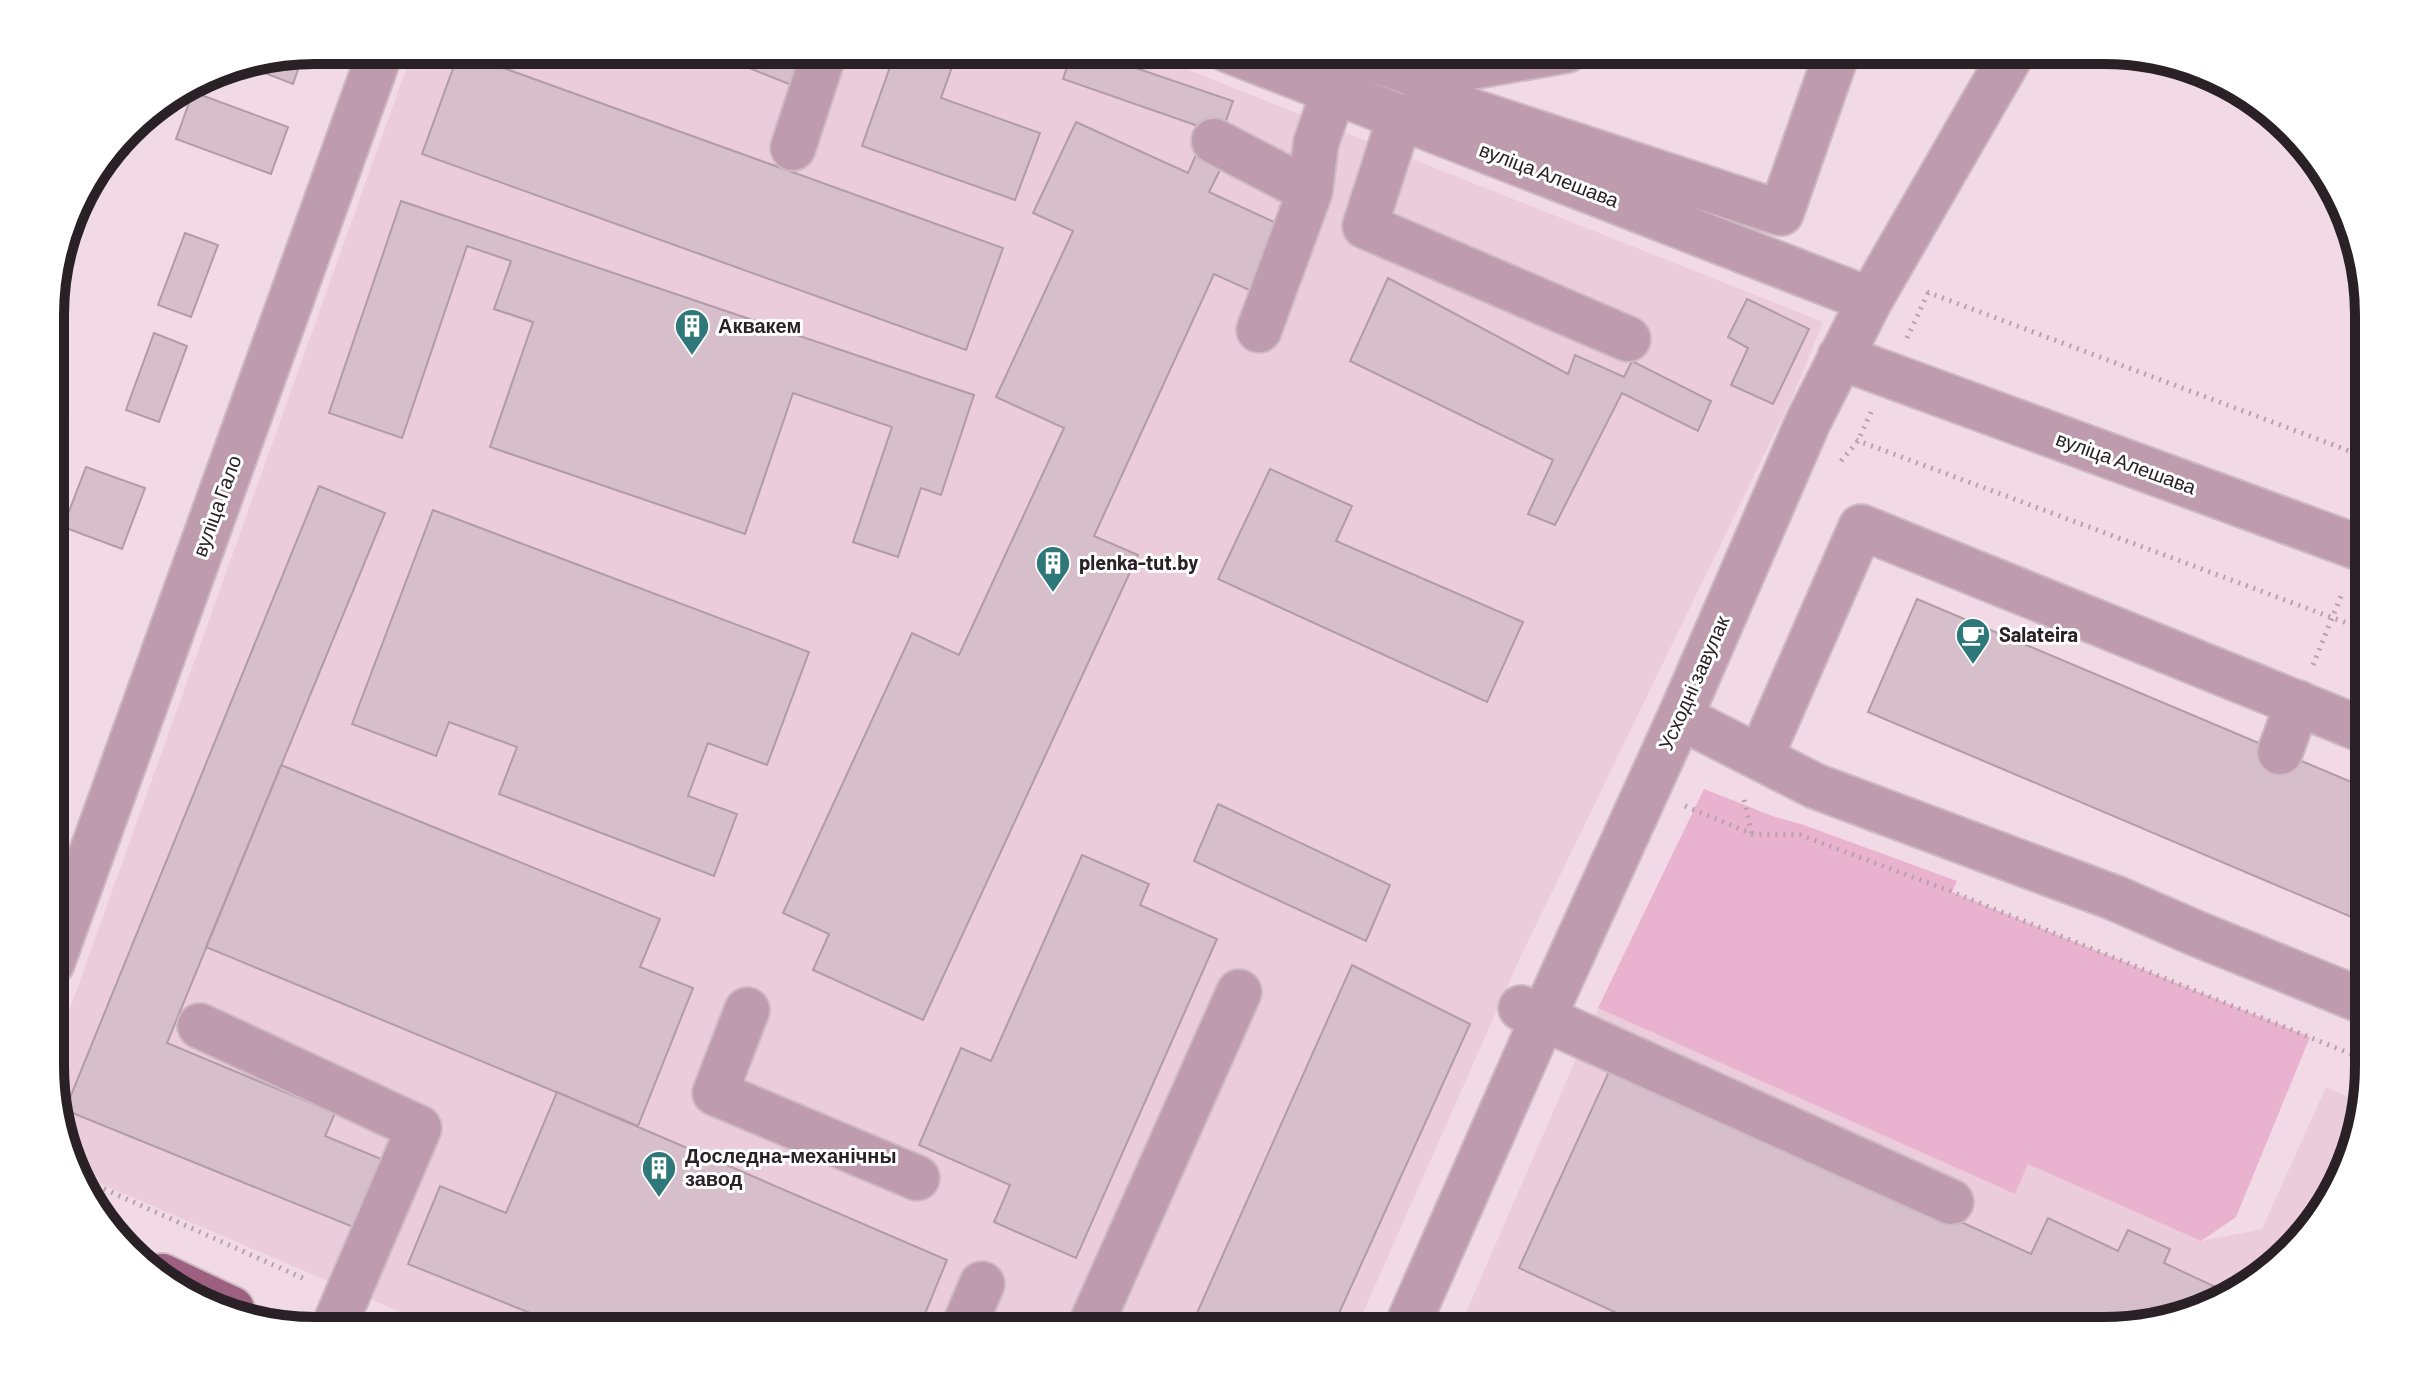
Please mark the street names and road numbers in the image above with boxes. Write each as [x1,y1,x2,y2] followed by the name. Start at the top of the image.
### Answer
[1476,136,1623,212] street label: вуліца Алешава
[2053,426,2200,499] street label: вуліца Алешава
[187,452,246,560] street label: вуліца Гало
[1653,611,1734,754] street label: Усходні завулак

